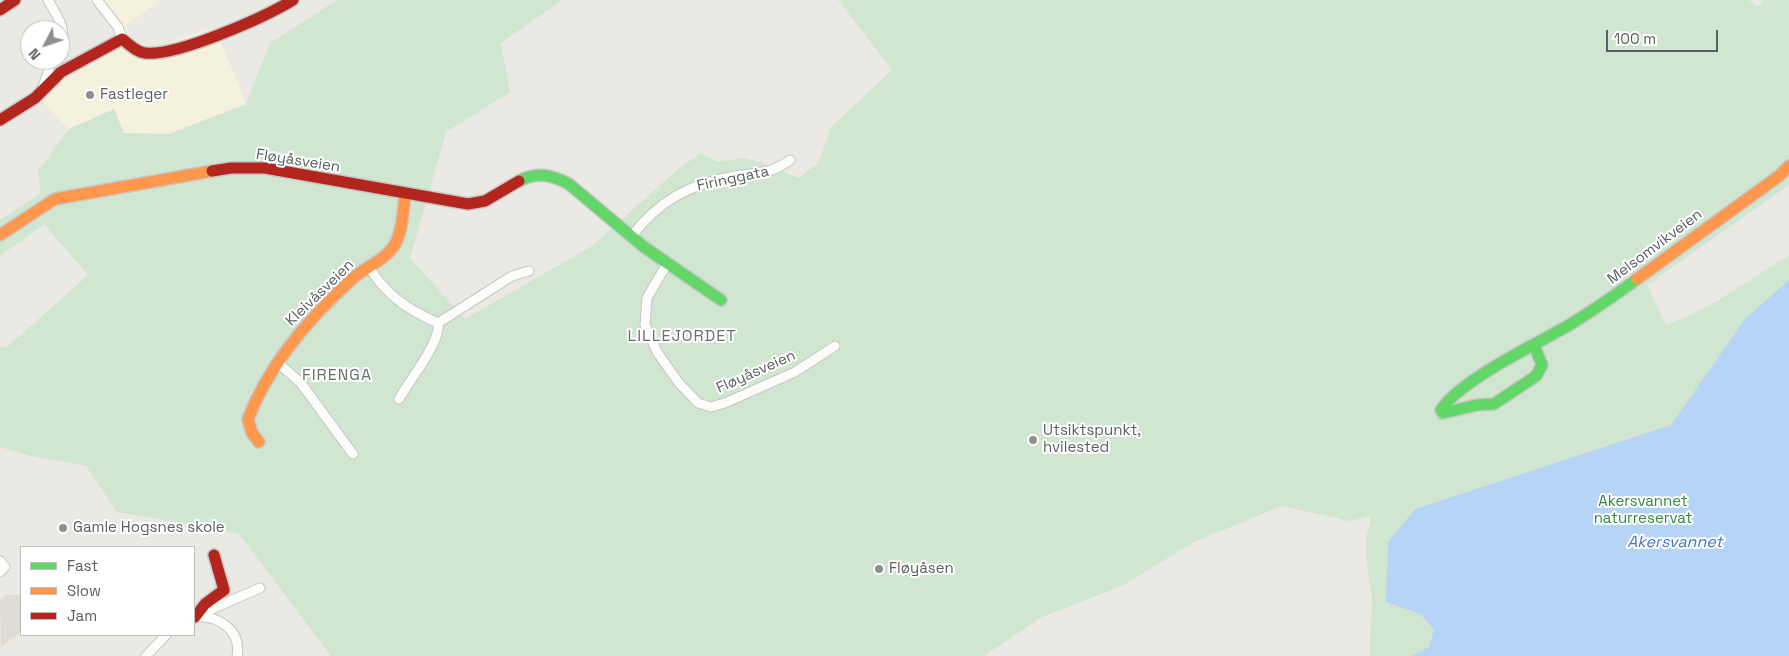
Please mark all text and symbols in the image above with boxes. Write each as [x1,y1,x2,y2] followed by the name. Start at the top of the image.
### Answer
[20,20,70,70] north arrow
[1609,20,1722,52] scale bar
[1614,29,1656,48] text: 100 m
[25,45,44,64] text: N
[100,86,168,104] place label: Fastleger
[84,89,96,101] marker: Fastleger
[255,145,341,177] street label: Fløyåsveien
[695,163,771,195] street label: Firinggata
[1604,206,1706,288] street label: Melsomvikveien
[282,256,358,330] street label: Kleivåsveien
[626,327,738,347] district label: LILLEJORDET
[714,347,798,397] street label: Fløyåsveien
[301,366,373,386] district label: FIRENGA
[1043,422,1141,457] place label: Utsiktspunkt, hvilested
[1027,434,1039,446] marker: Utsiktspunkt, hvilested
[1594,493,1692,528] park label: Akersvannet naturreservat
[73,519,225,537] place label: Gamle Hogsnes skole
[57,522,69,534] marker: Gamle Hogsnes skole
[1627,533,1723,553] water label: Akersvannet
[20,546,195,636] legend
[67,556,98,575] text: Fast
[889,560,954,578] place label: Fløyåsen
[873,563,885,575] marker: Fløyåsen
[67,581,101,600] text: Slow
[67,606,97,625] text: Jam

